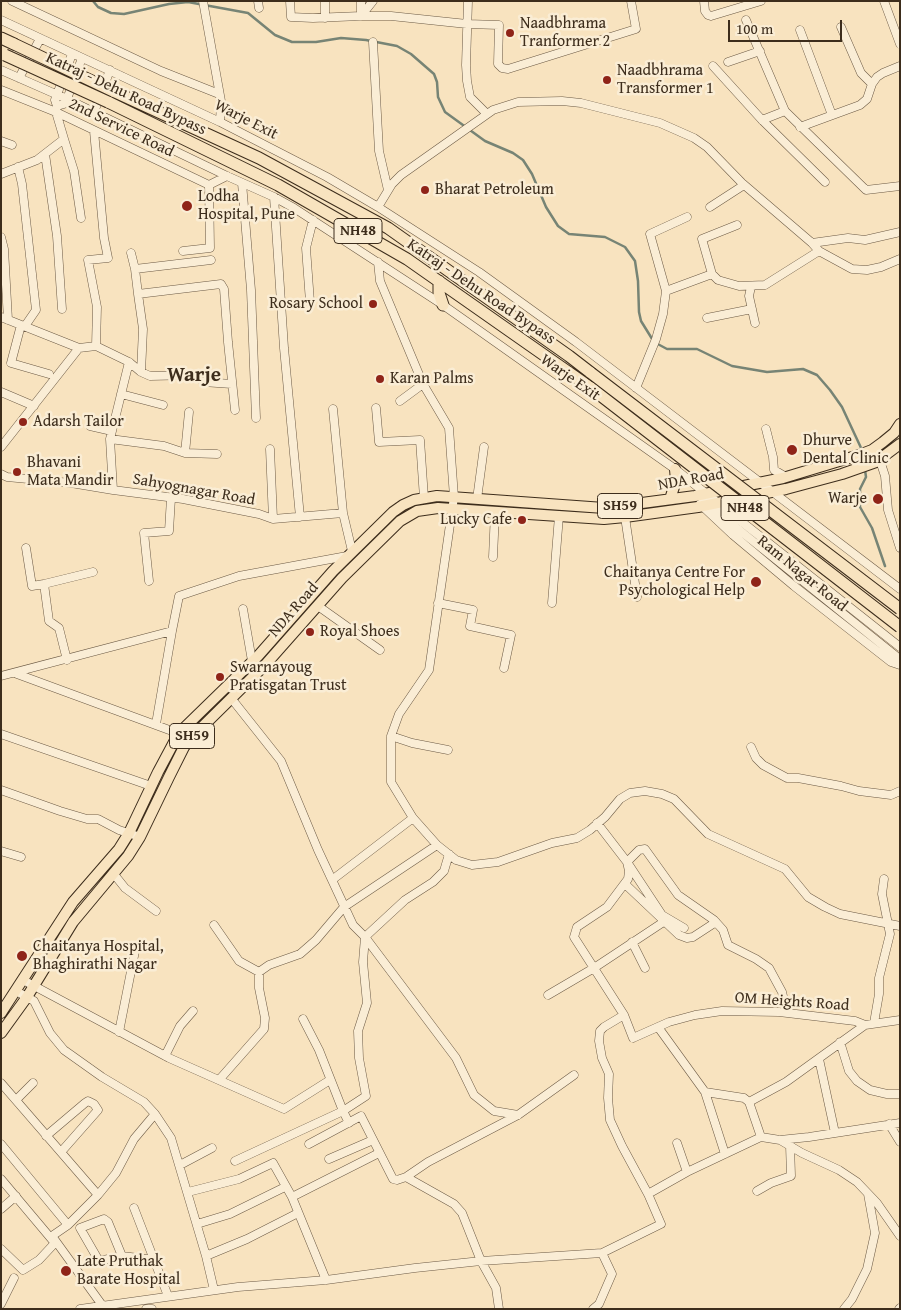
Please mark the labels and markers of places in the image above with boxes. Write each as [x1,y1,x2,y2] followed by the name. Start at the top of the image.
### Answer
[520,14,610,52] place label: Naadbhrama Tranformer 2
[504,27,516,39] marker: Naadbhrama Tranformer 2
[617,61,714,99] place label: Naadbhrama Transformer 1
[601,74,613,86] marker: Naadbhrama Transformer 1
[435,180,554,200] place label: Bharat Petroleum
[419,184,431,196] marker: Bharat Petroleum
[198,187,295,225] place label: Lodha Hospital, Pune
[180,199,194,213] marker: Lodha Hospital, Pune
[269,294,363,314] place label: Rosary School
[367,298,379,310] marker: Rosary School
[390,369,474,389] place label: Karan Palms
[374,373,386,385] marker: Karan Palms
[33,412,124,432] place label: Adarsh Tailor
[17,416,29,428] marker: Adarsh Tailor
[803,431,889,469] place label: Dhurve Dental Clinic
[785,443,799,457] marker: Dhurve Dental Clinic
[27,453,114,491] place label: Bhavani Mata Mandir
[11,466,23,478] marker: Bhavani Mata Mandir
[828,489,867,509] place label: Warje
[871,492,885,506] marker: Warje
[440,510,512,530] place label: Lucky Cafe
[516,514,528,526] marker: Lucky Cafe
[604,563,745,601] place label: Chaitanya Centre For Psychological Help
[749,575,763,589] marker: Chaitanya Centre For Psychological Help
[320,622,400,642] place label: Royal Shoes
[304,626,316,638] marker: Royal Shoes
[230,658,347,696] place label: Swarnayoug Pratisgatan Trust
[214,671,226,683] marker: Swarnayoug Pratisgatan Trust
[33,937,164,975] place label: Chaitanya Hospital, Bhaghirathi Nagar
[15,949,29,963] marker: Chaitanya Hospital, Bhaghirathi Nagar
[77,1252,180,1290] place label: Late Pruthak Barate Hospital
[59,1264,73,1278] marker: Late Pruthak Barate Hospital

